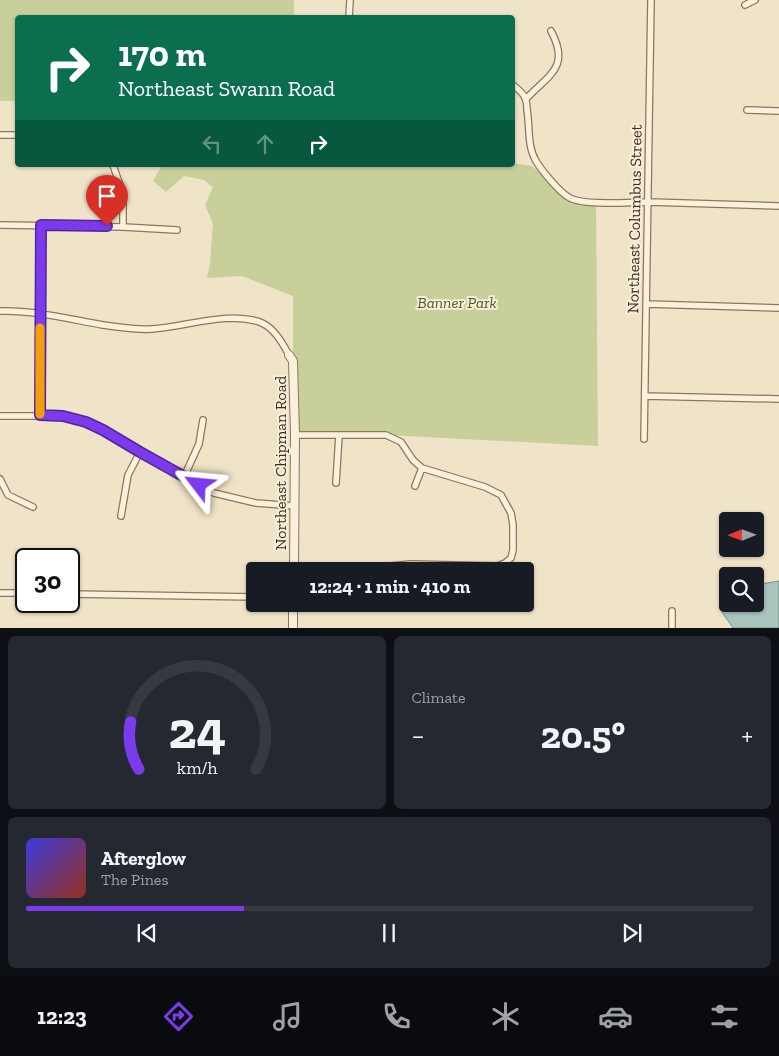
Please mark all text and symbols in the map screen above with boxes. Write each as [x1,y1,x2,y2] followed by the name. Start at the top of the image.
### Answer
[118,33,206,75] text: 170 m
[35,35,100,100] icon: right
[118,75,335,102] text: Northeast Swann Road
[623,124,646,314] street label: Northeast Columbus Street
[198,130,226,158] icon: left
[251,130,279,158] icon: ahead
[304,130,332,158] icon: right
[86,175,128,226] pin
[93,182,121,210] icon: arrive
[417,293,497,312] park label: Banner Park
[271,376,290,550] street label: Northeast Chipman Road
[172,458,224,510] position arrow
[719,512,764,558] north arrow
[719,512,764,612] map controls
[15,548,80,613] speed limit sign: 30
[719,567,764,612] button: search
[309,575,471,598] text: 12:24 · 1 min · 410 m
[412,688,466,707] text: Climate
[168,699,226,761] text: 24
[541,712,625,758] text: 20.5°
[412,719,425,752] text: −
[741,719,753,752] text: +
[176,757,217,779] text: km/h
[101,847,186,870] text: Afterglow
[101,870,168,889] text: The Pines
[133,919,161,947] icon: previous
[375,919,403,947] icon: pause
[618,919,646,947] icon: next
[161,999,196,1034] icon: directions
[270,999,305,1034] icon: music
[379,999,414,1034] icon: phone
[488,999,523,1034] icon: climate
[598,999,633,1034] icon: car
[707,999,742,1034] icon: filters
[37,1003,87,1030] text: 12:23

